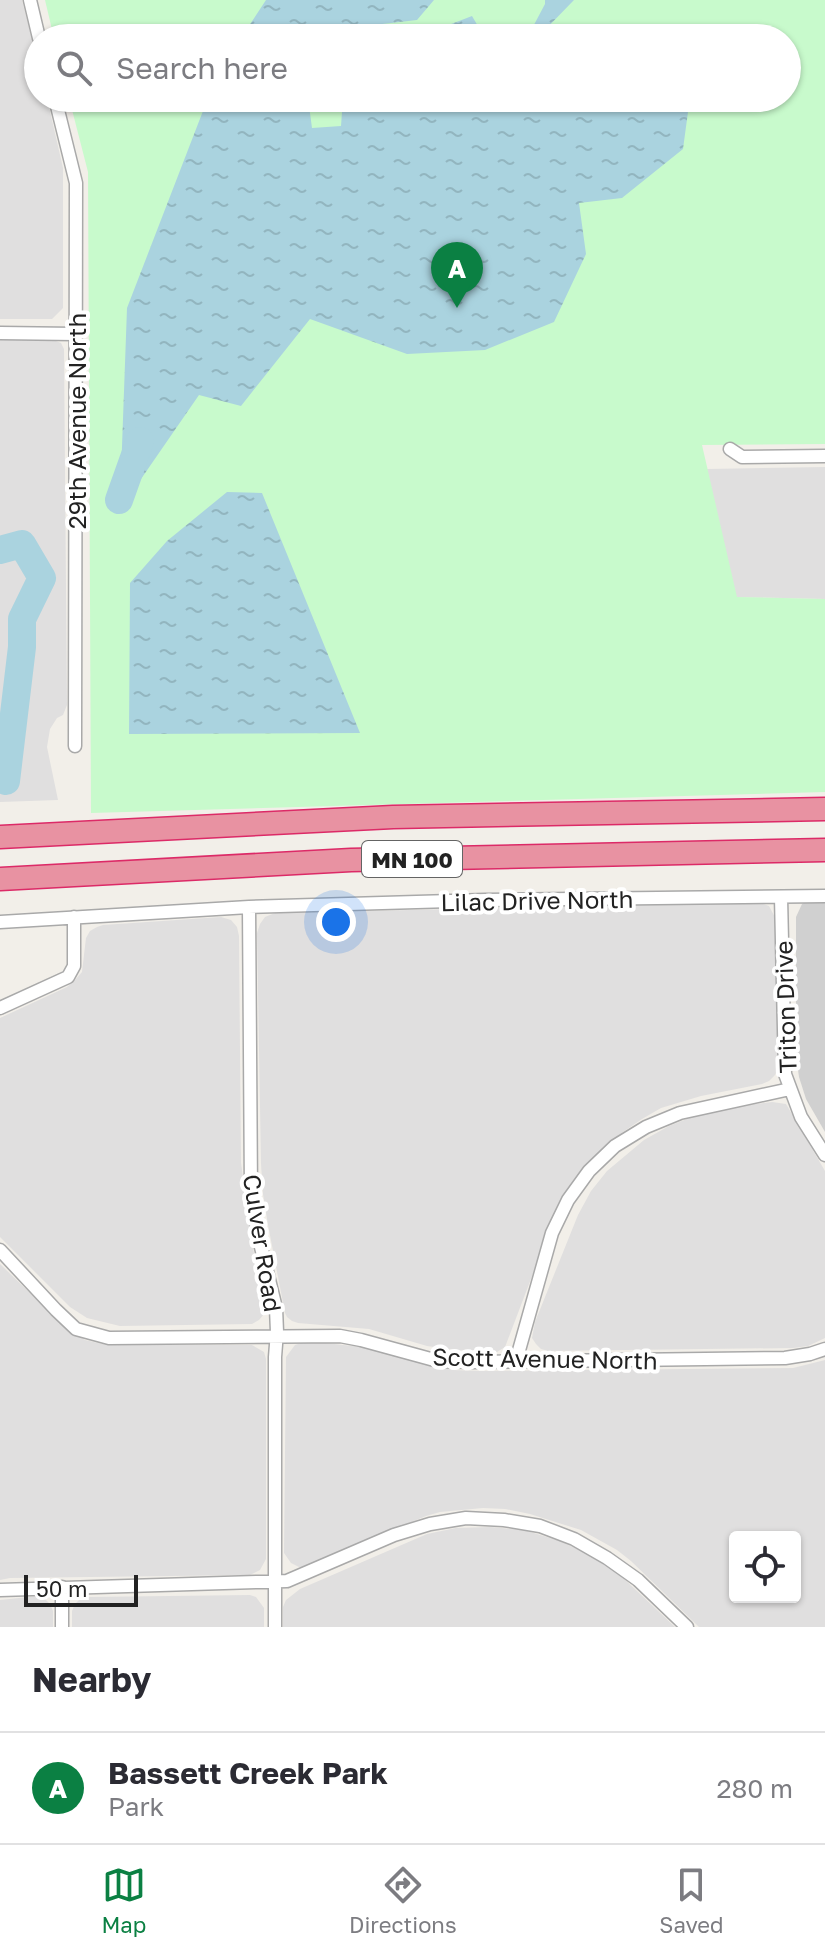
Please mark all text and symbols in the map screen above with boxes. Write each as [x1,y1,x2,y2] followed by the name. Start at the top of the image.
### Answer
[24,24,801,112] search box
[52,46,96,90] icon: search
[116,50,288,86] text: Search here
[431,242,483,308] pin: A
[62,313,91,529] street label: 29th Avenue North
[362,841,462,877] road number: MN 100
[440,884,634,916] street label: Lilac Drive North
[316,902,356,942] your location
[768,940,802,1074] street label: Triton Drive
[238,1172,288,1314] street label: Culver Road
[432,1342,658,1374] street label: Scott Avenue North
[729,1531,801,1603] map controls
[729,1531,801,1603] button: locate
[24,1571,138,1607] scale bar
[36,1575,87,1602] text: 50 m
[32,1659,152,1699] text: Nearby
[108,1755,388,1791] text: Bassett Creek Park
[49,1773,67,1804] text: A
[716,1773,793,1804] text: 280 m
[108,1791,164,1822] text: Park
[101,1863,146,1938] tab: Map
[349,1863,457,1938] tab: Directions
[659,1863,724,1938] tab: Saved

